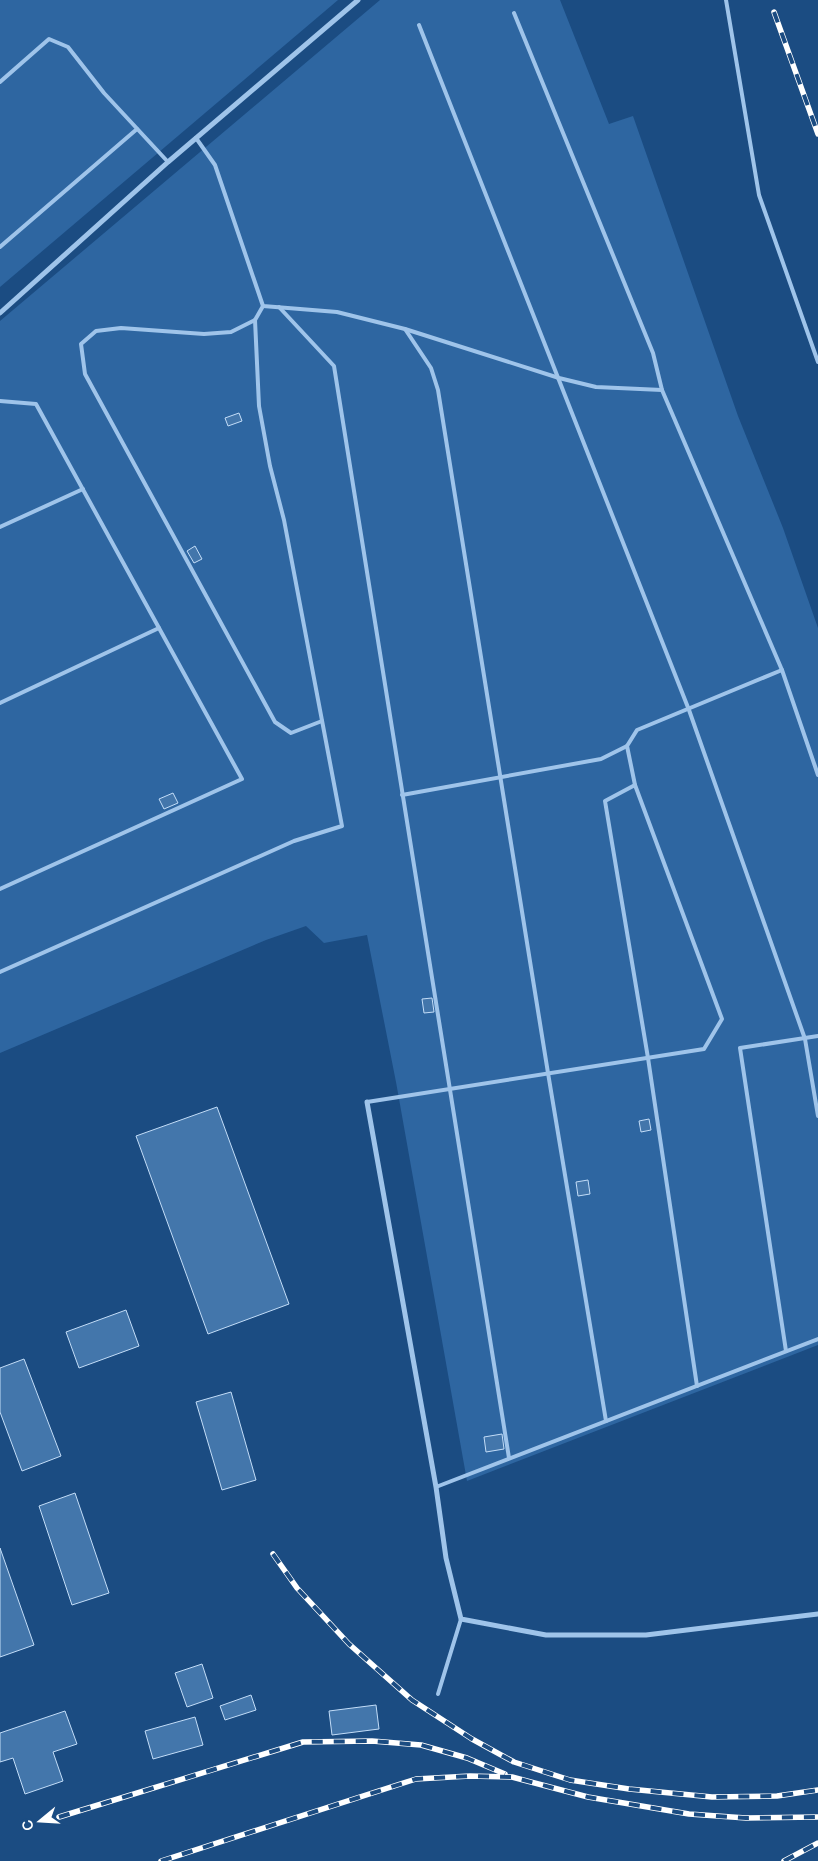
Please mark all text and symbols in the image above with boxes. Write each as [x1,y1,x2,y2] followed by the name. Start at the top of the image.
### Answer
[15,1796,65,1846] north arrow
[17,1817,38,1833] text: С

